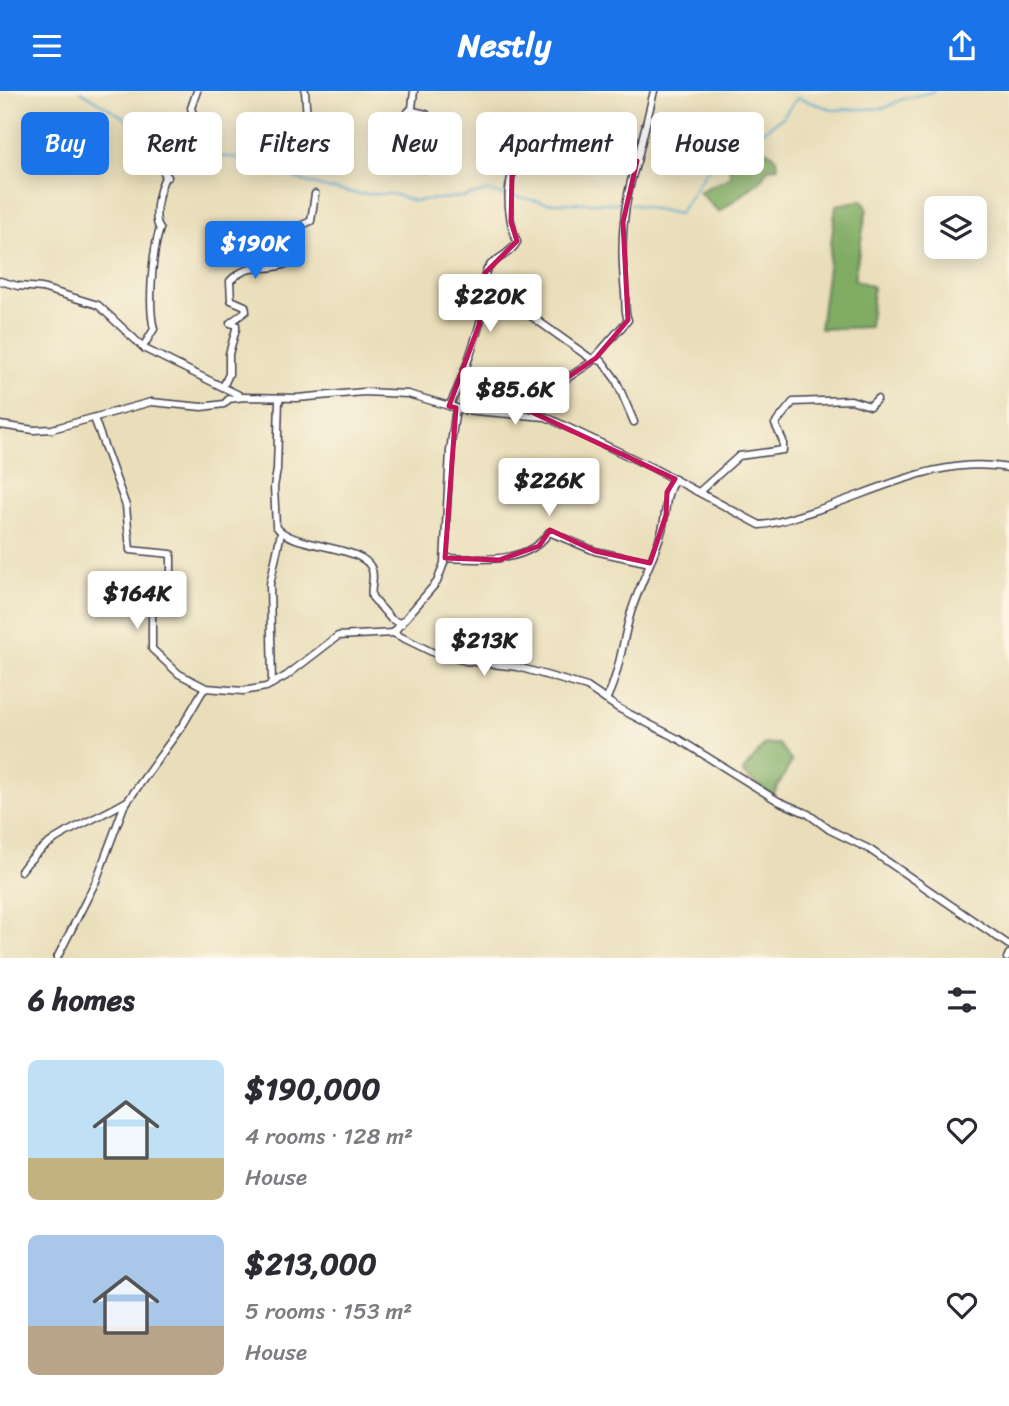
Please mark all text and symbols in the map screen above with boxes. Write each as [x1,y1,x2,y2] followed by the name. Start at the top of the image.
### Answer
[458,17,551,74] text: Nestly
[28,27,66,65] icon: menu
[943,27,981,65] icon: share
[21,112,109,175] chip: Buy
[123,112,222,175] chip: Rent
[236,112,354,175] chip: Filters
[368,112,462,175] chip: New
[476,112,637,175] chip: Apartment
[651,112,764,175] chip: House
[924,196,987,259] map controls
[924,196,987,259] button: layers
[206,221,304,281] pin: $190K
[221,223,289,264] text: $190K
[441,275,539,334] pin: $220K
[455,276,525,317] text: $220K
[458,367,572,427] pin: $85.6K
[476,369,554,410] text: $85.6K
[500,459,598,518] pin: $226K
[514,460,584,501] text: $226K
[88,571,186,631] pin: $164K
[104,573,170,614] text: $164K
[435,619,533,678] pin: $213K
[451,620,517,661] text: $213K
[28,973,135,1027] text: 6 homes
[943,981,981,1019] icon: filters
[245,1062,380,1116] text: $190,000
[84,1088,168,1172] icon: home
[943,1111,981,1149] icon: heart
[245,1116,413,1157] text: 4 rooms · 128 m²
[245,1157,307,1198] text: House
[245,1237,377,1291] text: $213,000
[84,1263,168,1347] icon: home
[943,1286,981,1324] icon: heart
[245,1291,412,1332] text: 5 rooms · 153 m²
[245,1332,307,1373] text: House

